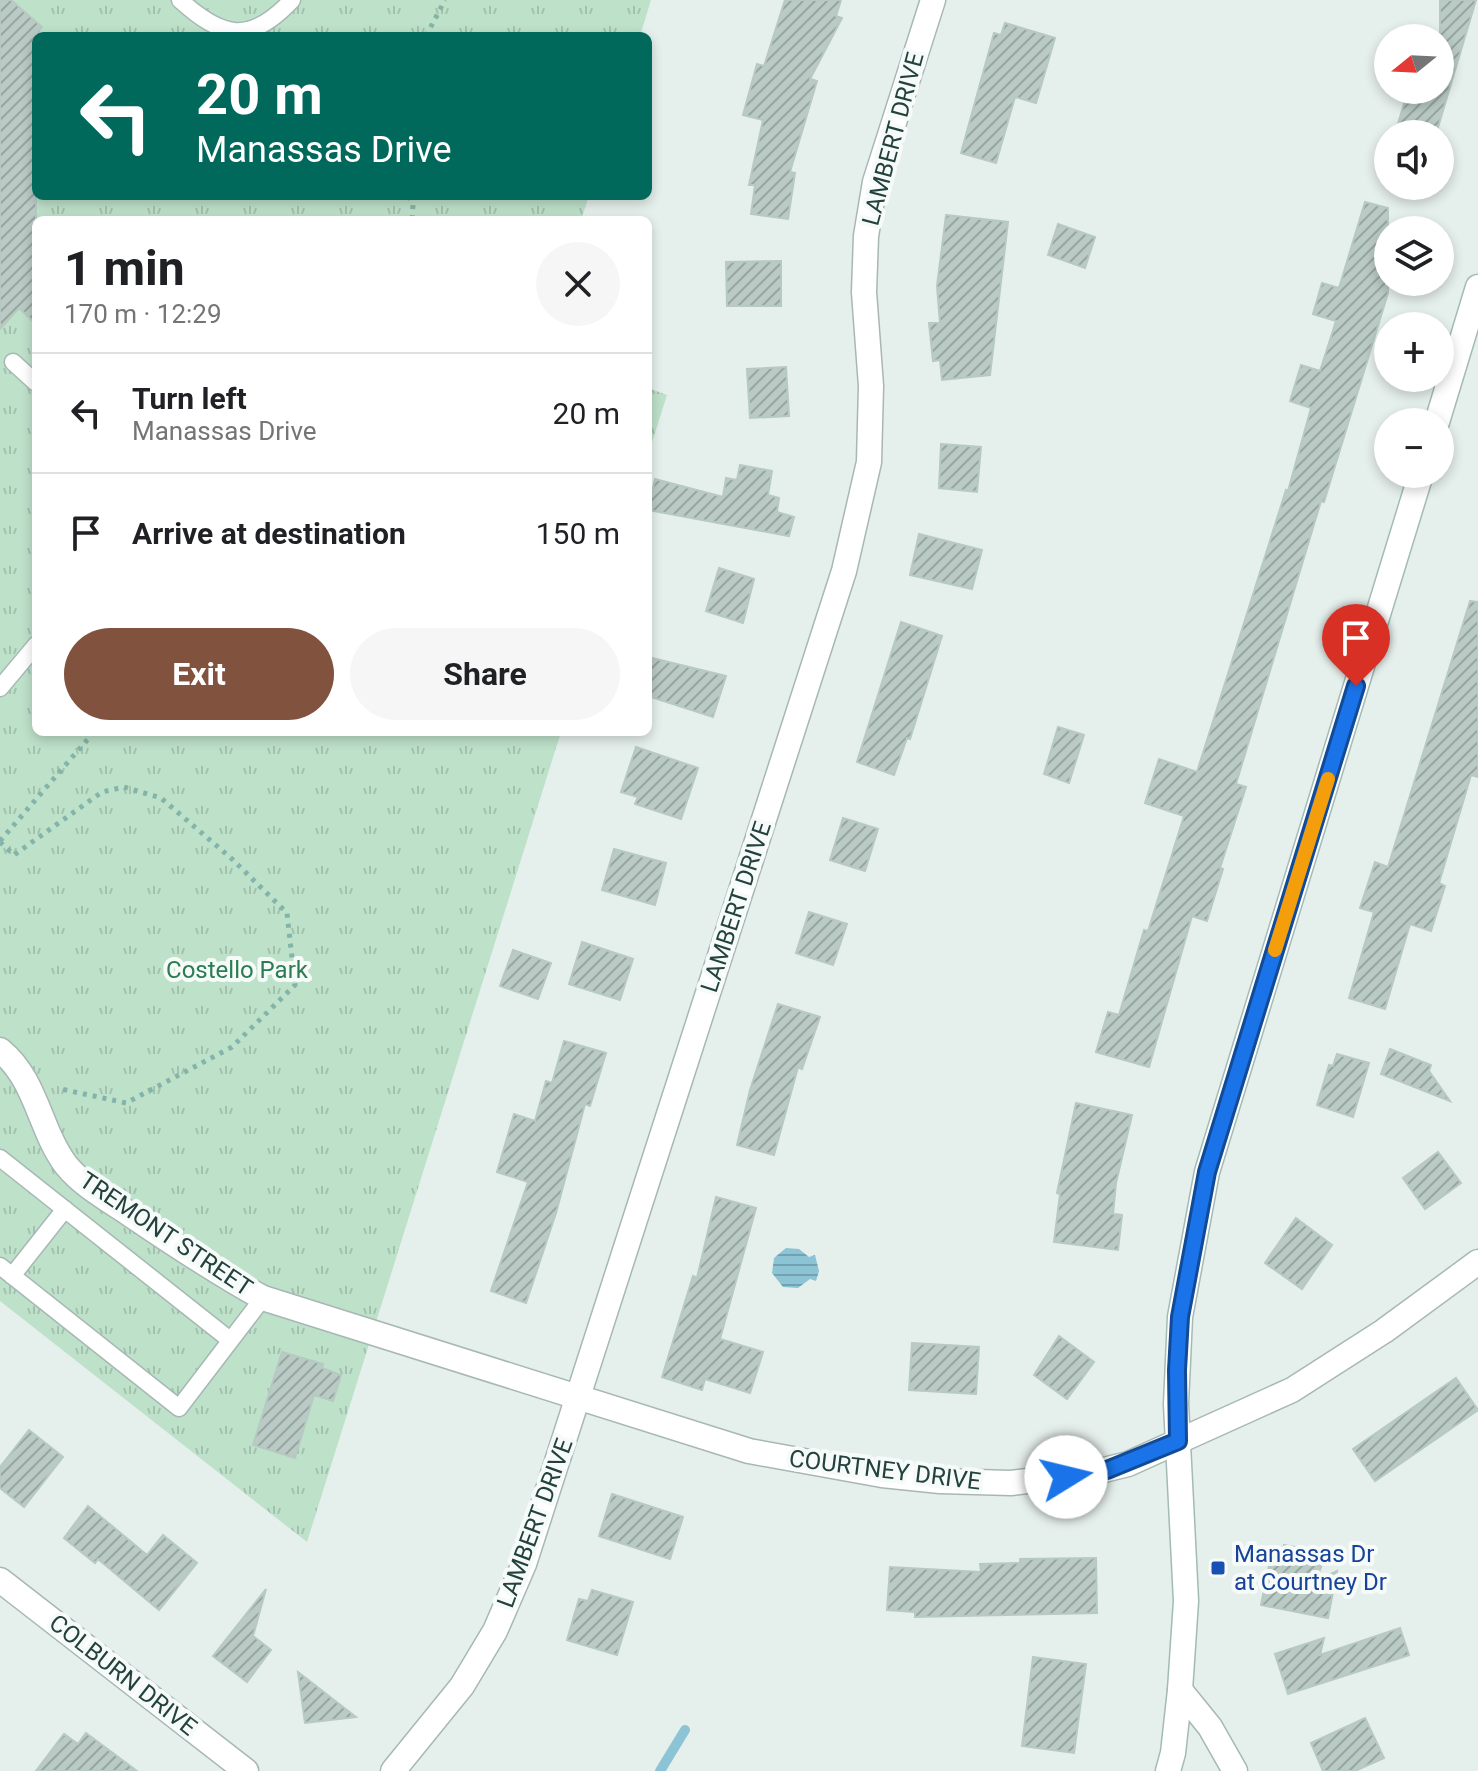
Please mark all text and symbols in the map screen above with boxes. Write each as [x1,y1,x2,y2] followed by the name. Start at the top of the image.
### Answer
[1374,24,1454,104] north arrow
[1374,24,1454,488] map controls
[856,49,930,229] street label: LAMBERT DRIVE
[196,62,323,128] text: 20 m
[64,64,168,168] icon: left
[1374,120,1454,200] button: sound
[196,129,452,171] text: Manassas Drive
[1374,216,1454,296] button: layers
[64,240,185,297] text: 1 min
[536,242,620,326] button: close
[64,299,222,329] text: 170 m · 12:29
[1374,312,1454,392] button: +
[132,381,247,416] text: Turn left
[64,391,108,435] icon: left
[553,396,620,431] text: 20 m
[1374,408,1454,488] button: −
[132,416,317,446] text: Manassas Drive
[64,511,108,555] icon: arrive
[132,516,406,551] text: Arrive at destination
[536,516,620,551] text: 150 m
[1322,604,1390,686] pin
[1334,616,1378,660] icon: arrive
[64,628,334,720] button: Exit
[350,628,620,720] button: Share
[695,818,777,996] street label: LAMBERT DRIVE
[166,956,309,984] park label: Costello Park
[74,1166,258,1302] street label: TREMONT STREET
[491,1435,579,1611] street label: LAMBERT DRIVE
[1024,1435,1108,1519] position arrow
[788,1444,982,1496] street label: COURTNEY DRIVE
[1234,1540,1387,1596] place label: Manassas Dr at Courtney Dr
[1209,1559,1227,1577] marker: Manassas Dr at Courtney Dr
[44,1609,202,1741] street label: COLBURN DRIVE

